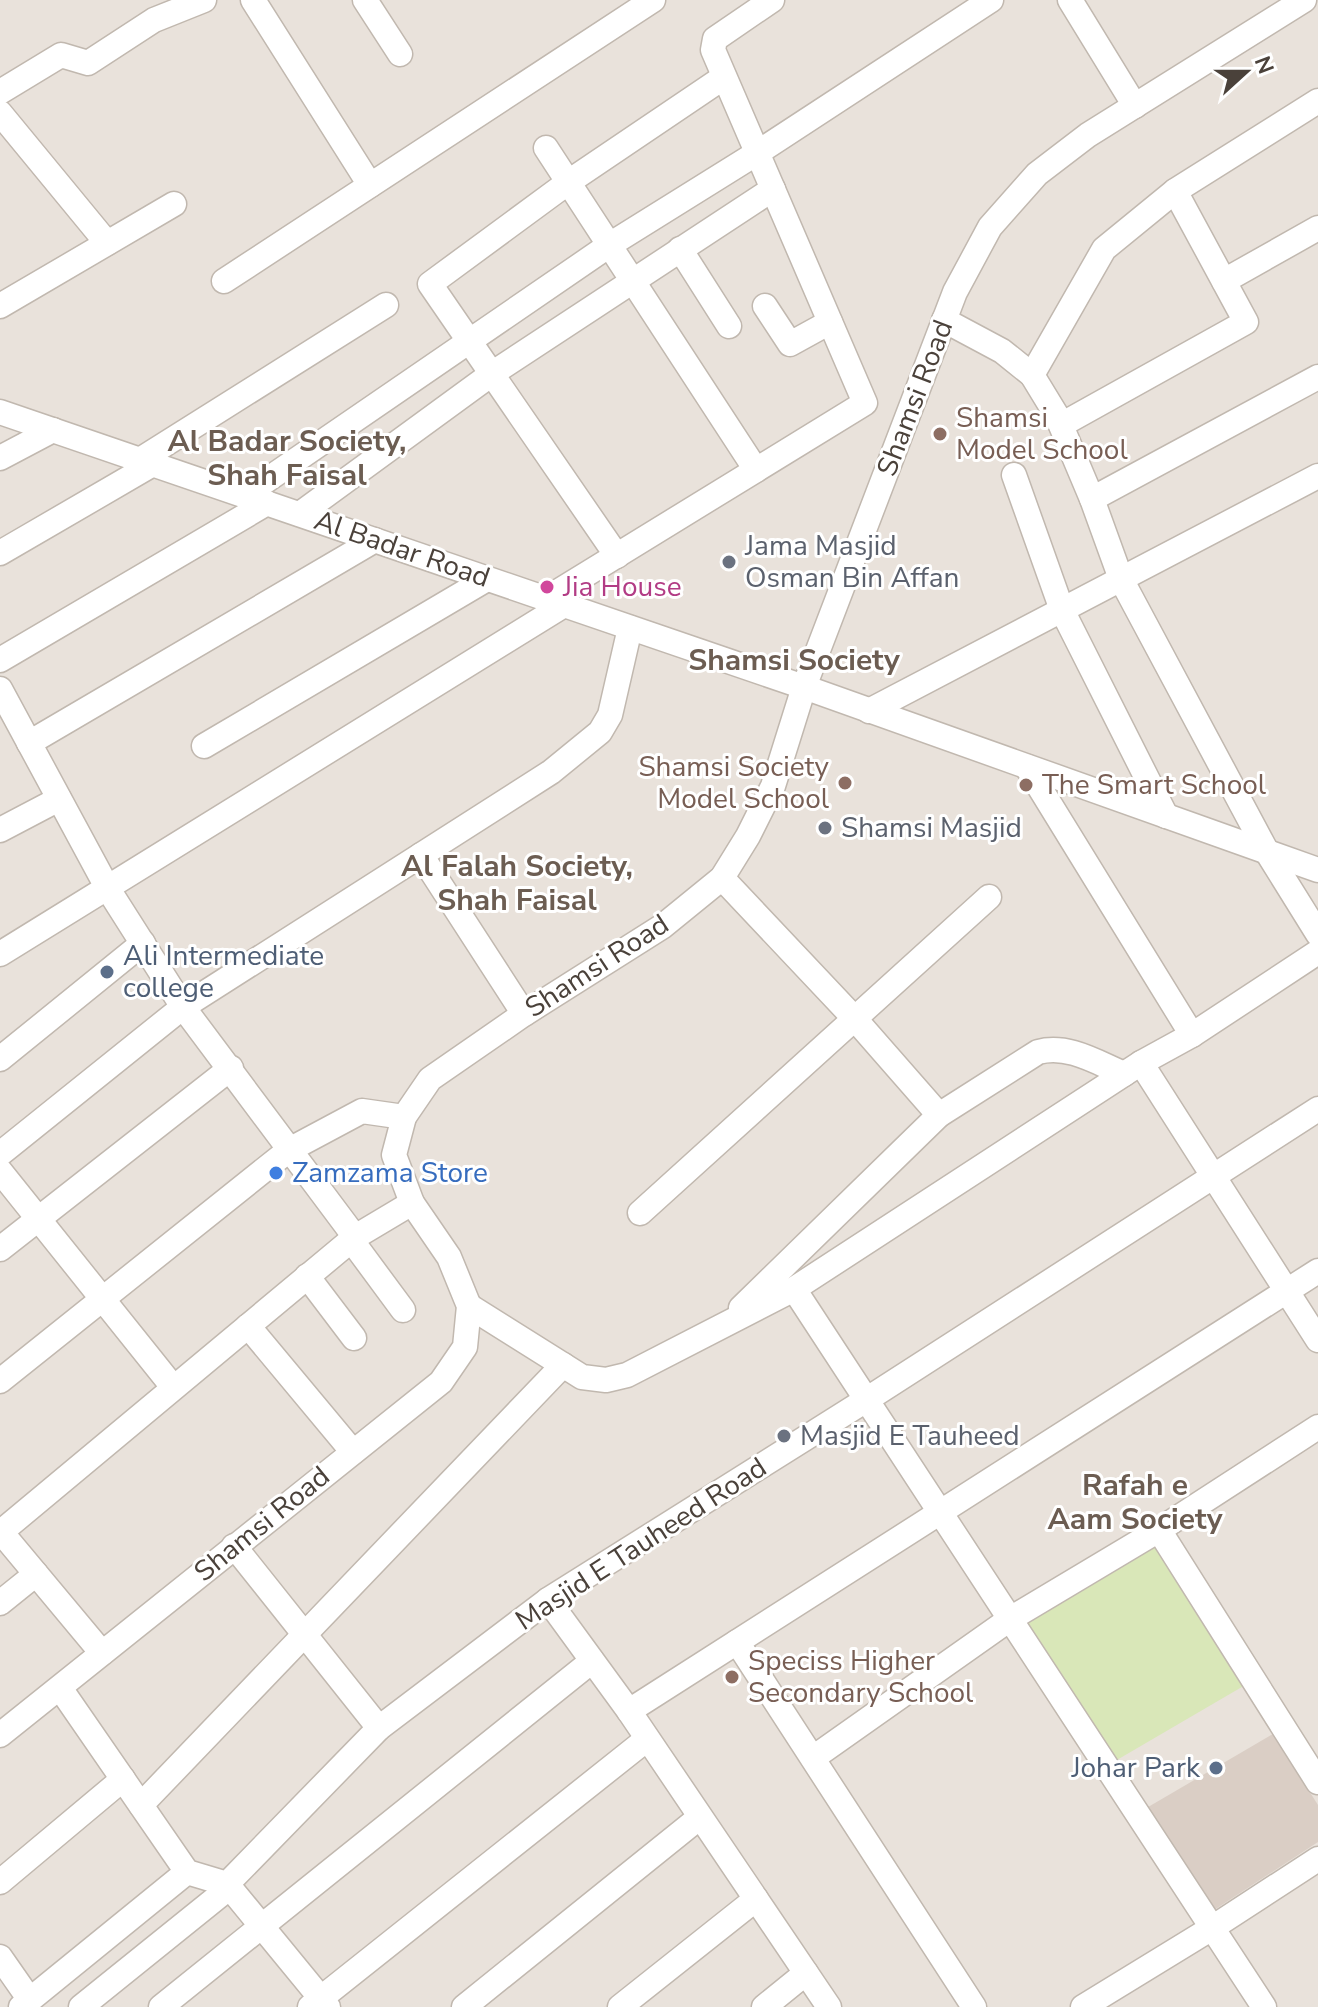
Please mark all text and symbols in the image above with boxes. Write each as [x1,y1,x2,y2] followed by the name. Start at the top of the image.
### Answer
[1206,32,1286,112] north arrow
[1247,52,1281,78] text: N
[868,315,962,481] street label: Shamsi Road
[956,399,1128,469] place label: Shamsi Model School
[167,421,407,496] district label: Al Badar Society, Shah Faisal
[931,425,949,443] marker: Shamsi Model School
[309,501,495,597] street label: Al Badar Road
[744,527,959,597] place label: Jama Masjid Osman Bin Affan
[720,553,738,571] marker: Jama Masjid Osman Bin Affan
[562,568,682,606] place label: Jia House
[538,578,556,596] marker: Jia House
[688,640,900,681] district label: Shamsi Society
[638,748,830,818] place label: Shamsi Society Model School
[1042,766,1267,804] place label: The Smart School
[836,774,854,792] marker: Shamsi Society Model School
[1017,776,1035,794] marker: The Smart School
[841,809,1022,847] place label: Shamsi Masjid
[816,819,834,837] marker: Shamsi Masjid
[401,846,633,921] district label: Al Falah Society, Shah Faisal
[518,905,676,1027] street label: Shamsi Road
[123,937,324,1007] place label: Ali Intermediate college
[98,963,116,981] marker: Ali Intermediate college
[292,1154,488,1192] place label: Zamzama Store
[267,1164,285,1182] marker: Zamzama Store
[800,1417,1020,1455] place label: Masjid E Tauheed
[775,1427,793,1445] marker: Masjid E Tauheed
[508,1449,774,1639] street label: Masjid E Tauheed Road
[186,1458,338,1590] street label: Shamsi Road
[1048,1465,1223,1540] district label: Rafah e Aam Society
[748,1642,974,1712] place label: Speciss Higher Secondary School
[723,1668,741,1686] marker: Speciss Higher Secondary School
[1070,1749,1201,1787] place label: Johar Park
[1207,1759,1225,1777] marker: Johar Park

